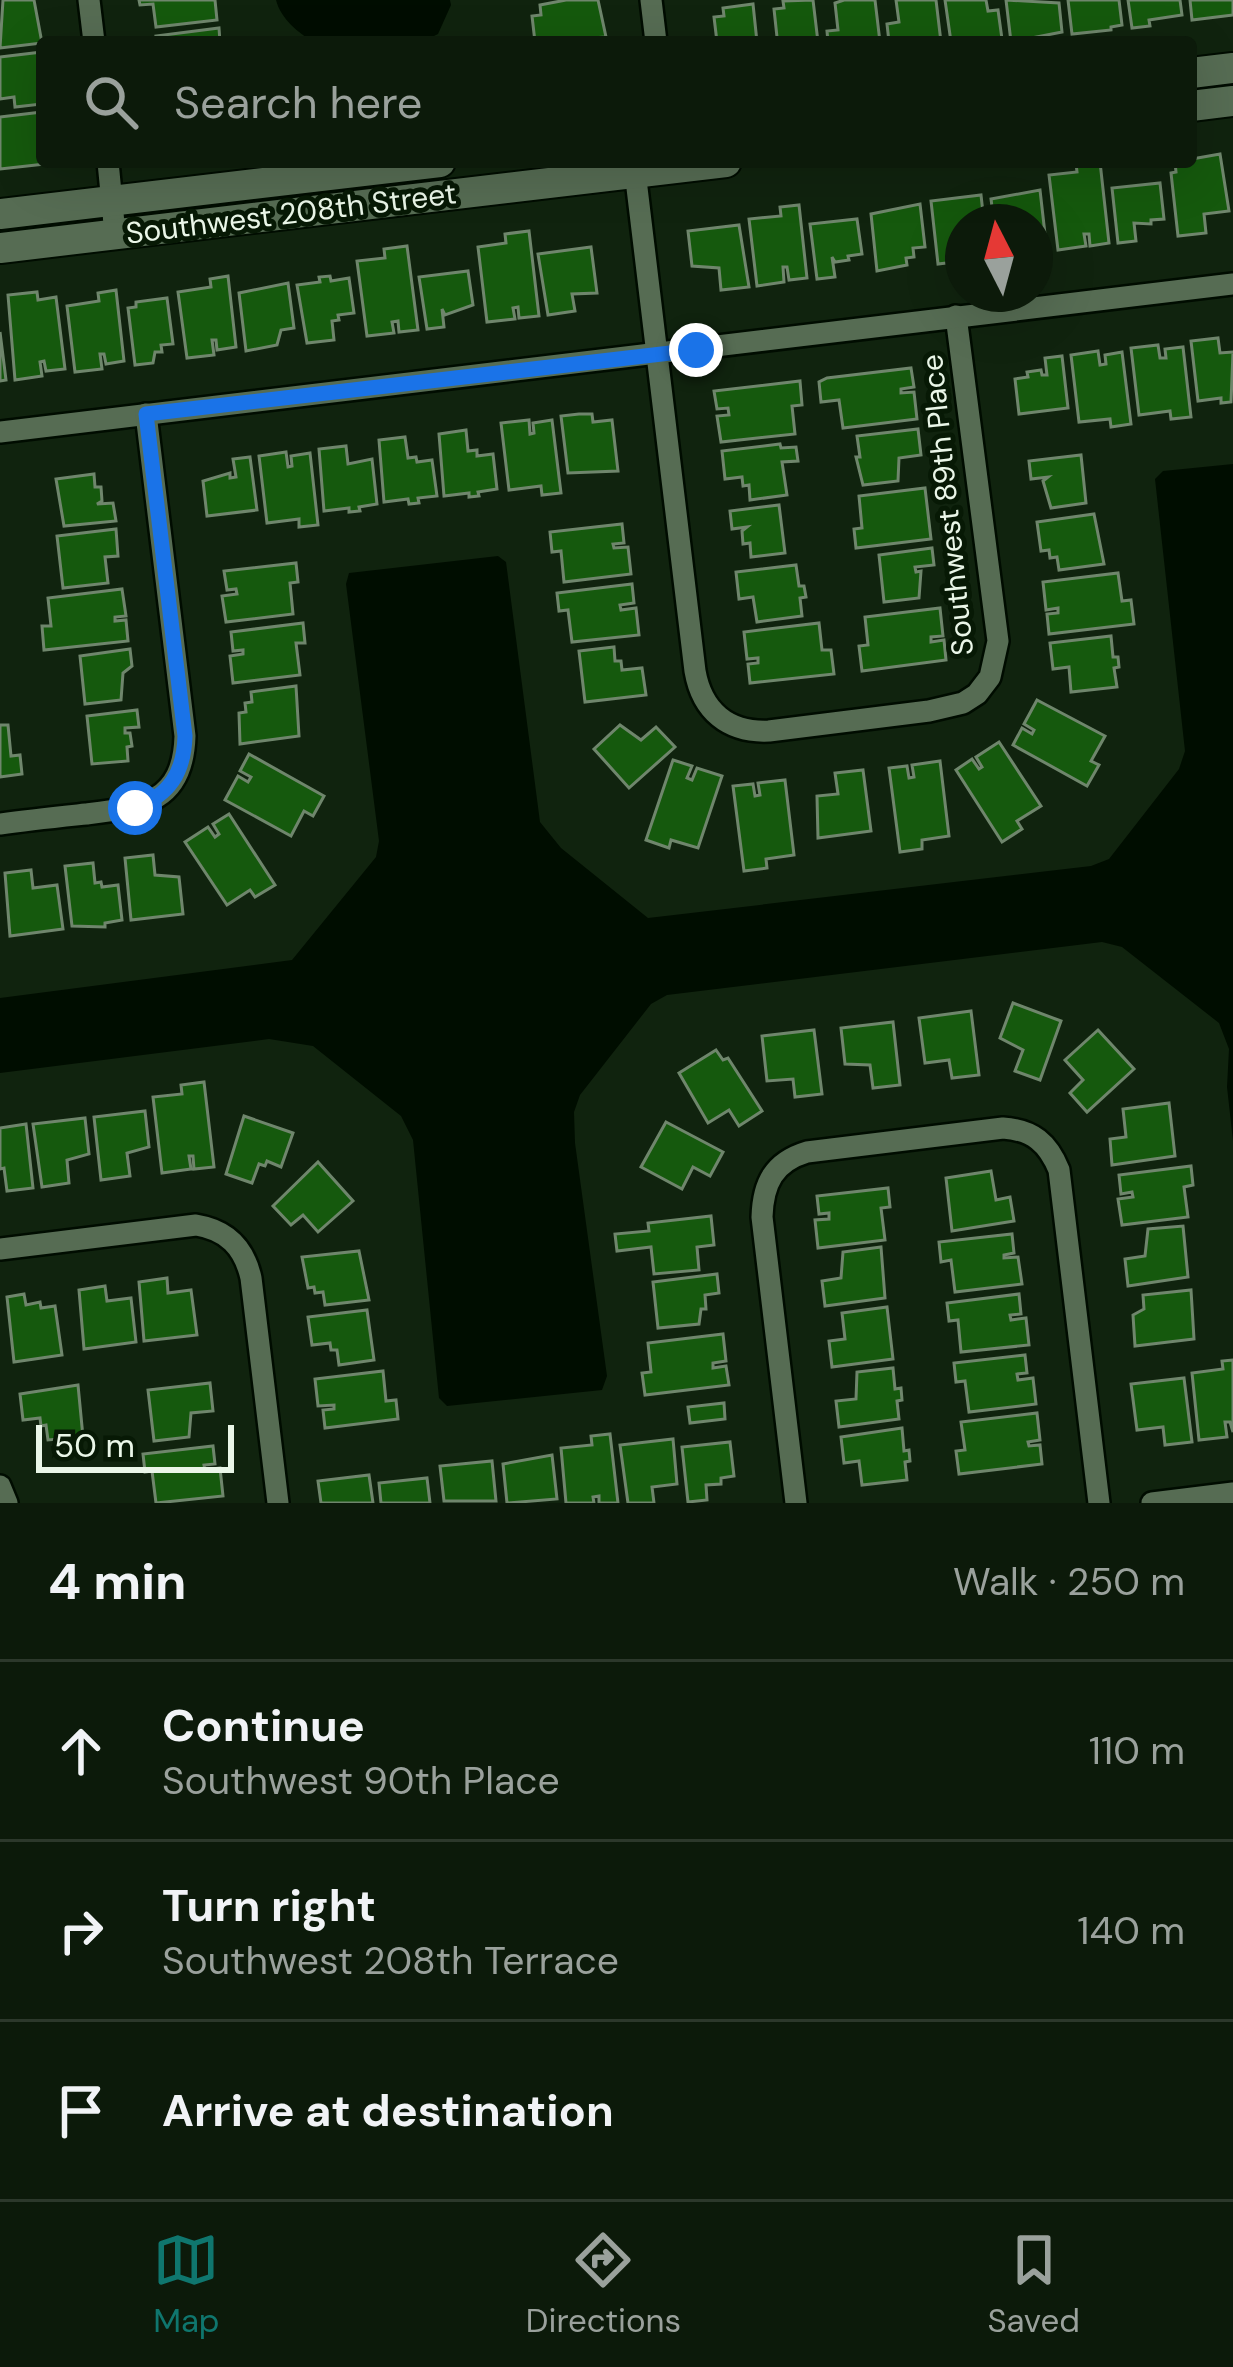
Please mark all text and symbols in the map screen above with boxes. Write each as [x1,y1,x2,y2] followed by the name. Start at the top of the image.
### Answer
[36,36,1197,168] search box
[78,69,144,135] icon: search
[174,73,422,132] text: Search here
[124,173,458,253] street label: Southwest 208th Street
[945,204,1053,312] north arrow
[669,323,723,377] route end
[912,352,982,658] street label: Southwest 89th Place
[108,781,162,835] route start
[36,1419,234,1472] scale bar
[54,1424,135,1467] text: 50 m
[48,1548,187,1615] text: 4 min
[953,1556,1185,1607] text: Walk · 250 m
[162,1696,365,1755] text: Continue
[48,1718,114,1784] icon: ahead
[1089,1725,1185,1776] text: 110 m
[162,1755,560,1806] text: Southwest 90th Place
[162,1876,376,1935] text: Turn right
[48,1898,114,1964] icon: right
[1077,1905,1185,1956] text: 140 m
[162,1935,619,1986] text: Southwest 208th Terrace
[48,2078,114,2144] icon: arrive
[162,2081,614,2140] text: Arrive at destination
[153,2227,220,2342] tab: Map
[526,2227,681,2342] tab: Directions
[987,2227,1080,2342] tab: Saved

